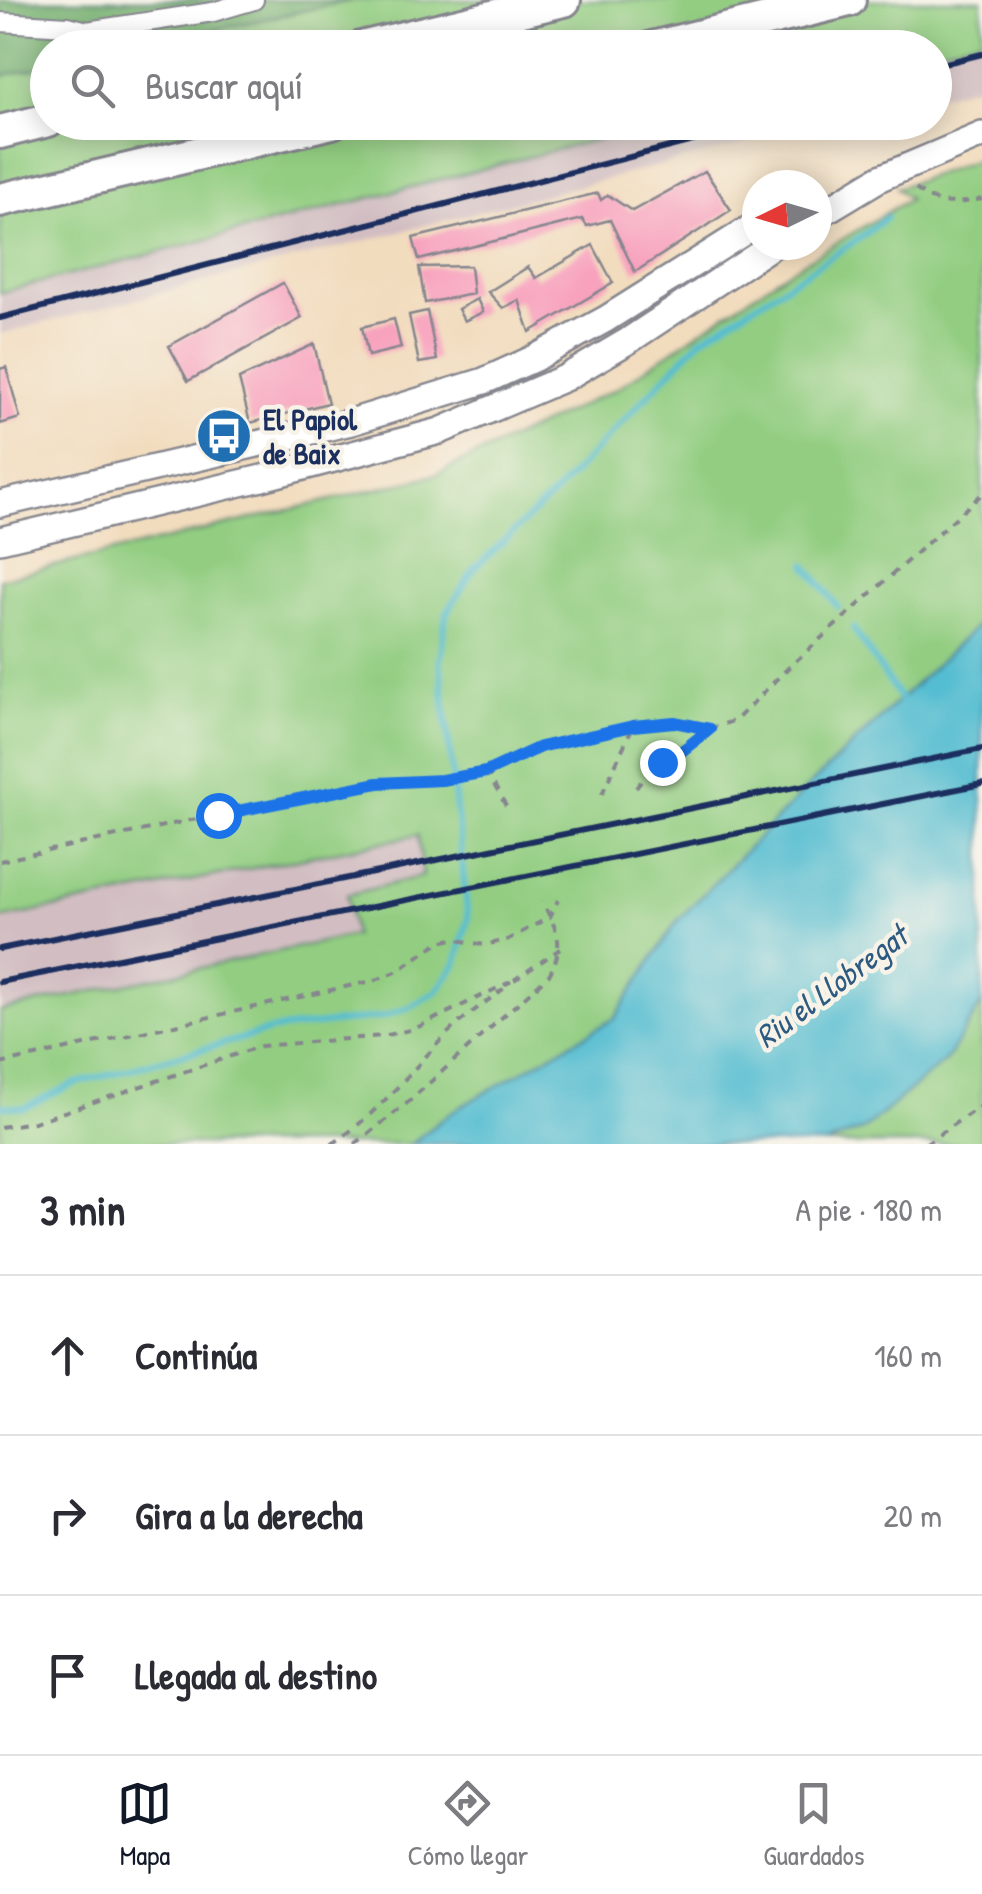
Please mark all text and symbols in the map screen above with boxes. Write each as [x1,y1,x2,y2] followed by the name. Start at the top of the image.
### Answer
[30,30,952,140] search box
[65,58,120,113] icon: search
[145,59,303,111] text: Buscar aquí
[742,170,832,260] north arrow
[263,399,358,473] place label: El Papiol de Baix
[194,406,254,466] bus stop icon: El Papiol de Baix
[640,740,686,786] route end
[196,793,242,839] route start
[746,912,920,1057] water label: Riu el Llobregat
[40,1181,125,1238] text: 3 min
[795,1188,942,1231] text: A pie · 180 m
[40,1328,95,1383] icon: ahead
[135,1329,257,1381] text: Continúa
[874,1334,942,1377] text: 160 m
[40,1488,95,1543] icon: right
[135,1489,363,1541] text: Gira a la derecha
[884,1494,942,1537] text: 20 m
[40,1648,95,1703] icon: arrive
[135,1649,377,1701] text: Llegada al destino
[117,1776,172,1874] tab: Mapa
[407,1776,528,1874] tab: Cómo llegar
[763,1776,864,1874] tab: Guardados

